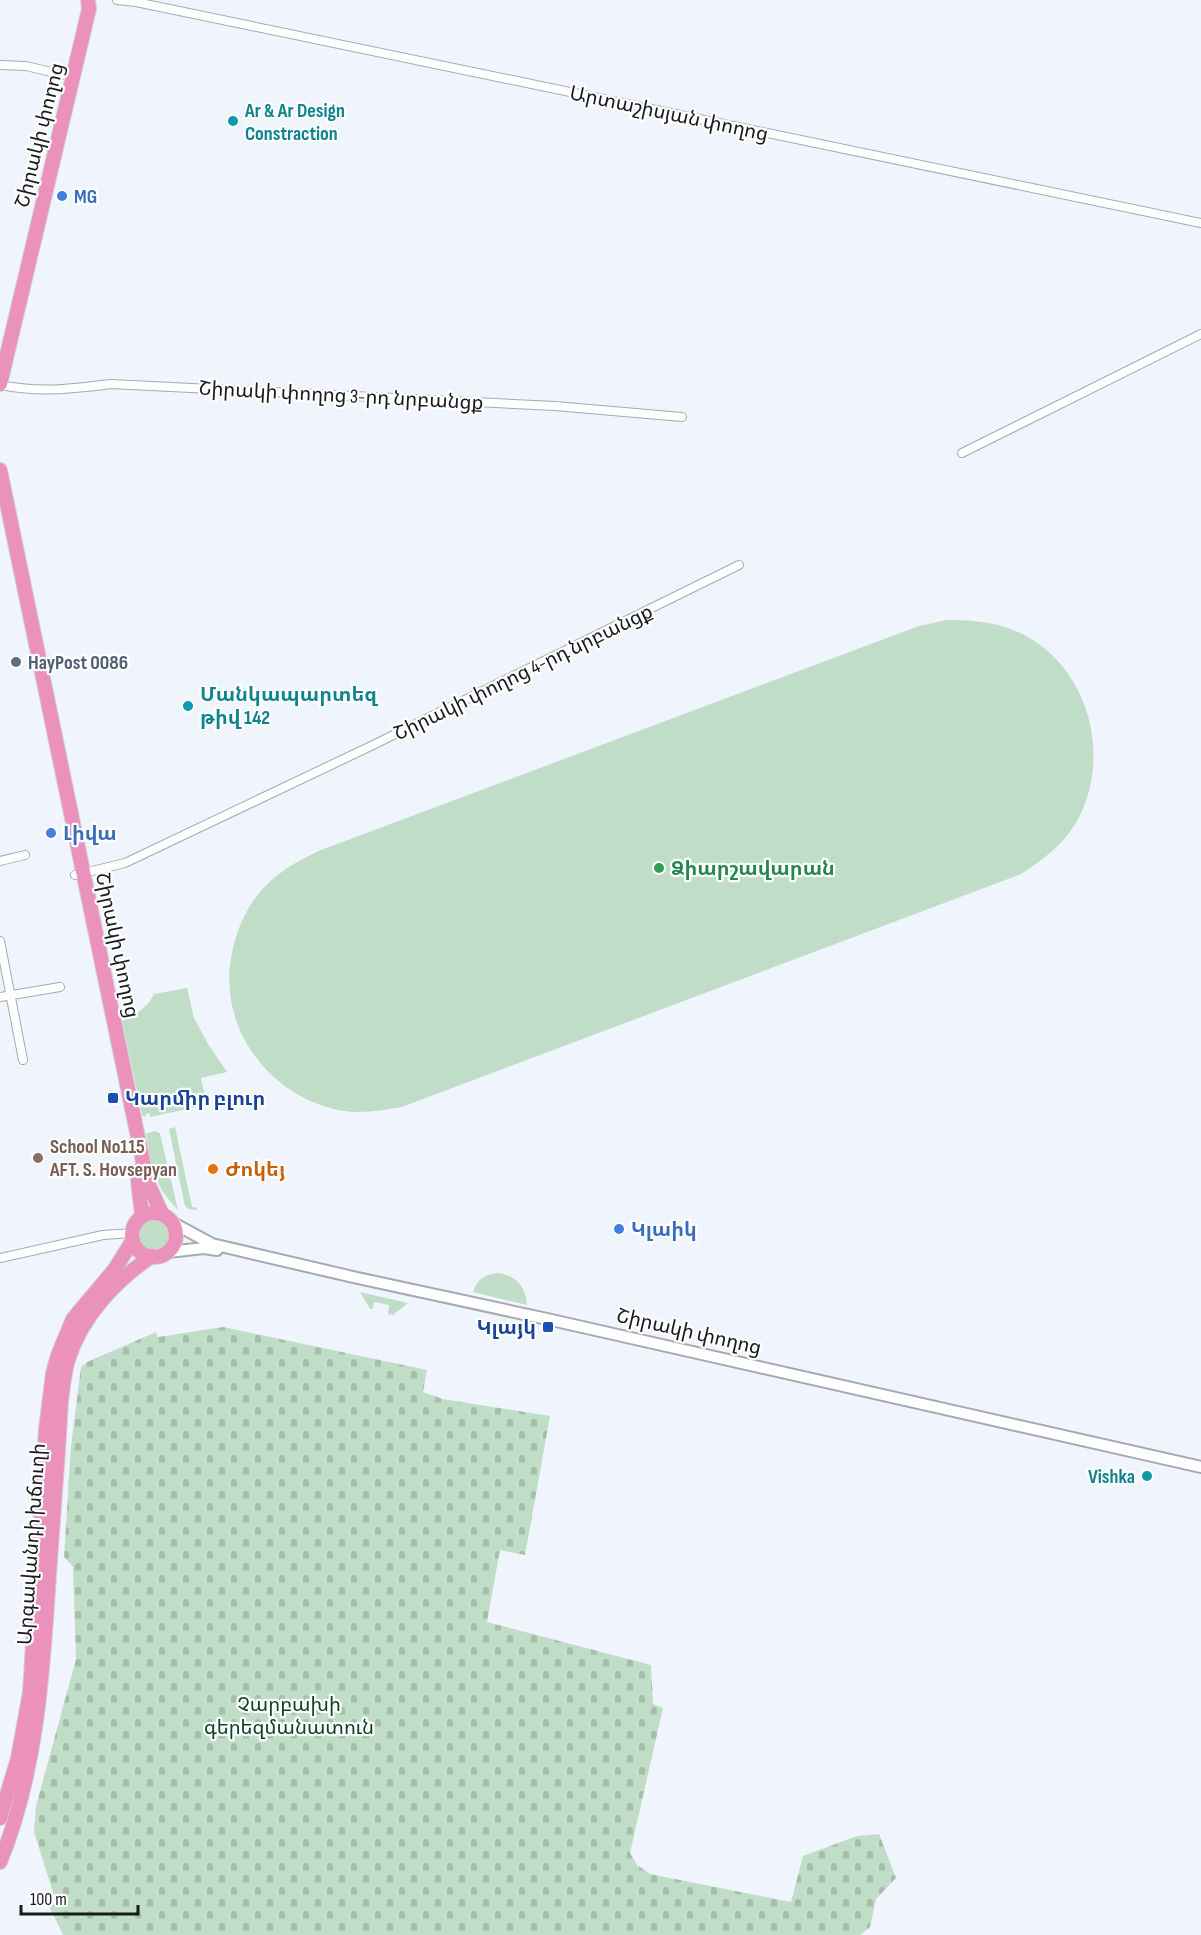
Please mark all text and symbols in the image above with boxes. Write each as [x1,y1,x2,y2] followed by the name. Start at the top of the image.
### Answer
[10,60,70,210] street label: Շիրակի փողոց
[567,81,770,147] street label: Արտաշիսյան փողոց
[244,99,345,146] place label: Ar & Ar Design Constraction
[226,114,240,128] marker: Ar & Ar Design Constraction
[74,185,97,209] place label: MG
[55,189,69,203] marker: MG
[198,377,484,415] street label: Շիրակի փողոց 3-րդ նրբանցք
[390,600,657,746] street label: Շիրակի փողոց 4-րդ նրբանցք
[28,651,128,675] place label: HayPost 0086
[9,655,23,669] marker: HayPost 0086
[200,683,378,730] place label: Մանկապարտեզ թիվ 142
[181,699,195,713] marker: Մանկապարտեզ թիվ 142
[63,822,117,846] place label: Լիվա
[44,826,58,840] marker: Լիվա
[671,857,835,881] place label: Ձիարշավարան
[652,861,666,875] marker: Ձիարշավարան
[90,870,144,1020] street label: Շիրակի փողոց
[125,1087,265,1111] place label: Կարմիր բլուր
[106,1091,120,1105] marker: Կարմիր բլուր
[49,1135,177,1182] place label: School No115 AFT. S. Hovsepyan
[31,1151,45,1165] marker: School No115 AFT. S. Hovsepyan
[225,1158,285,1182] place label: Ժոկեյ
[206,1162,220,1176] marker: Ժոկեյ
[631,1218,697,1242] place label: Կլաիկ
[612,1222,626,1236] marker: Կլաիկ
[614,1304,764,1360] street label: Շիրակի փողոց
[477,1316,536,1340] place label: Կլայկ
[541,1320,555,1334] marker: Կլայկ
[13,1442,51,1646] street label: Արգավանդի խճուղի
[1088,1465,1135,1489] place label: Vishka
[1140,1469,1154,1483] marker: Vishka
[204,1693,374,1740] park label: Չարբախի գերեզմանատուն
[21,1878,138,1916] scale bar
[30,1889,67,1910] text: 100 m

